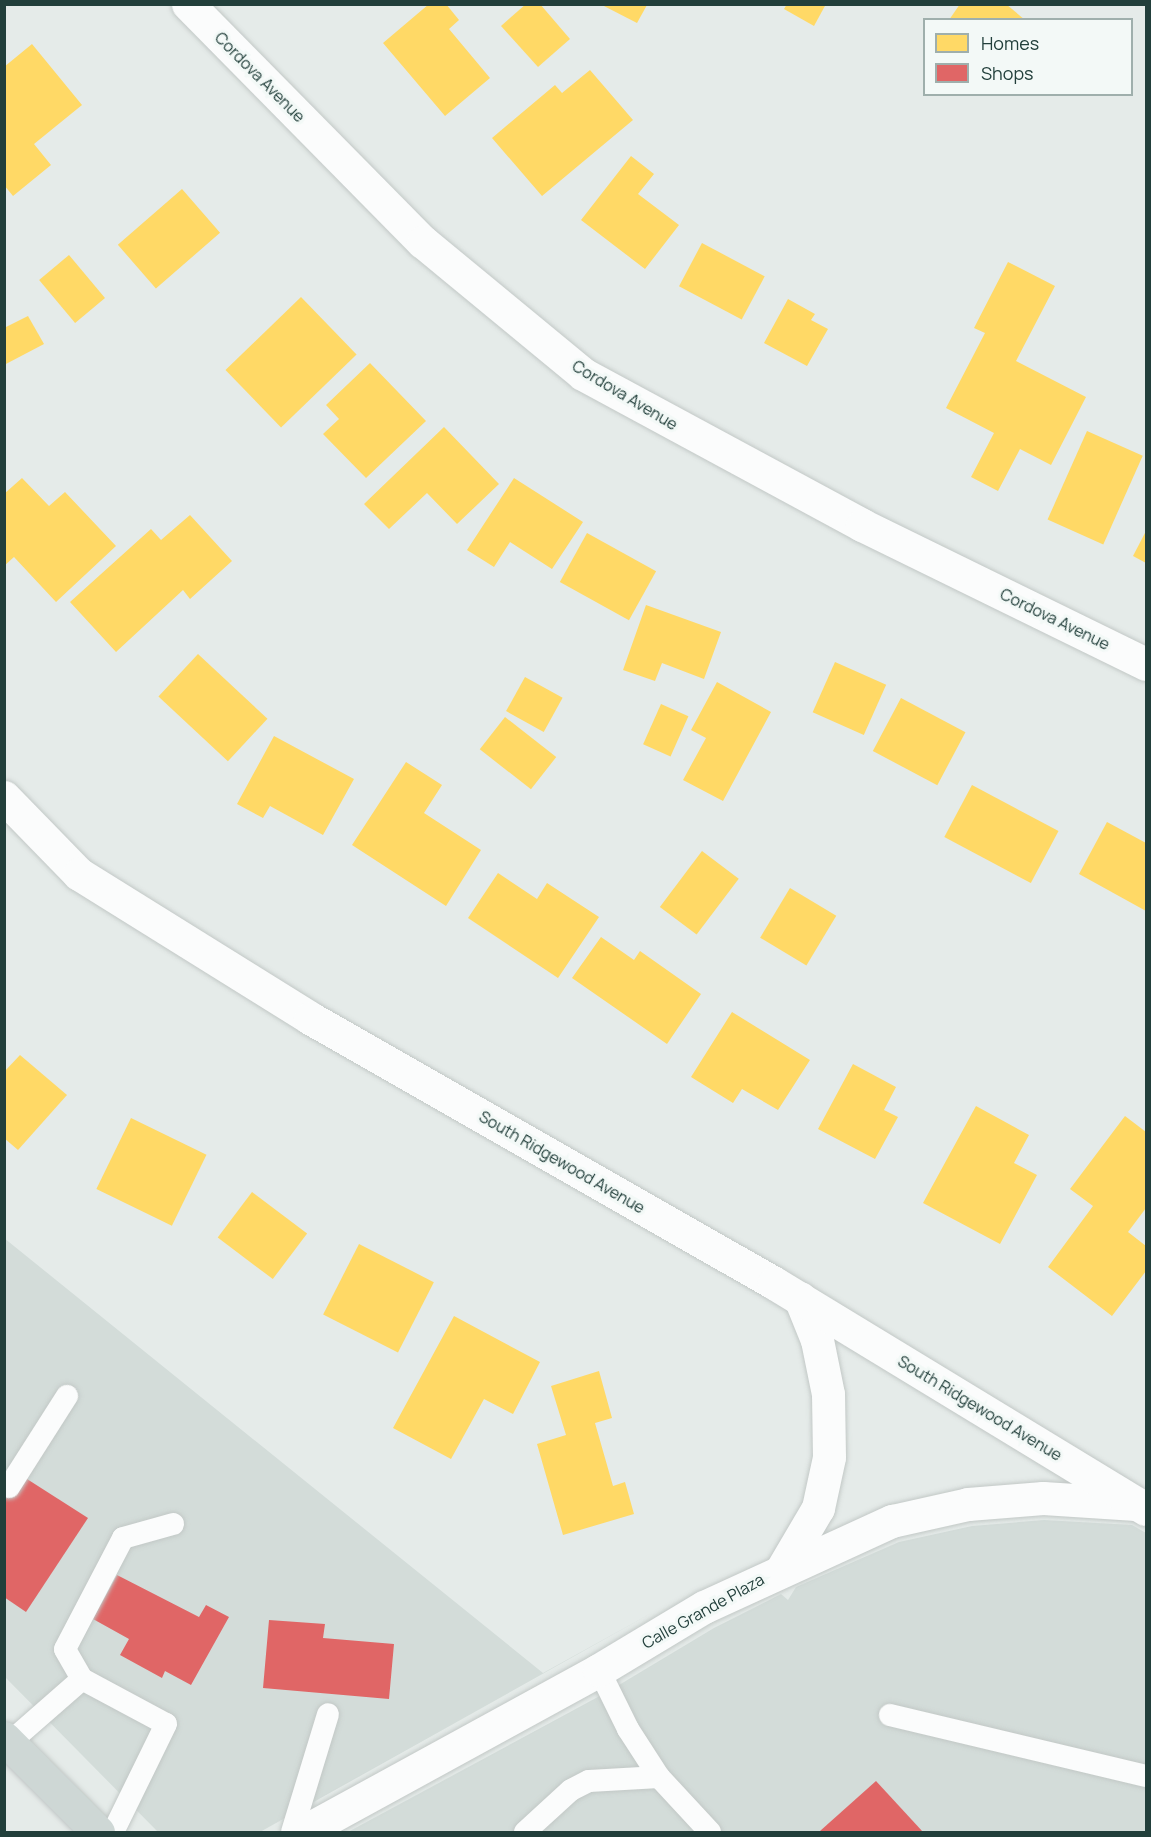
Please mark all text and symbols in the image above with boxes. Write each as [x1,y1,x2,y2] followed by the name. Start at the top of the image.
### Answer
[923,18,1133,96] legend
[211,28,309,126] street label: Cordova Avenue
[981,31,1039,55] text: Homes
[981,61,1033,85] text: Shops
[569,356,681,434] street label: Cordova Avenue
[997,584,1113,654] street label: Cordova Avenue
[476,1107,648,1217] street label: South Ridgewood Avenue
[894,1351,1066,1465] street label: South Ridgewood Avenue
[639,1569,767,1653] street label: Calle Grande Plaza

